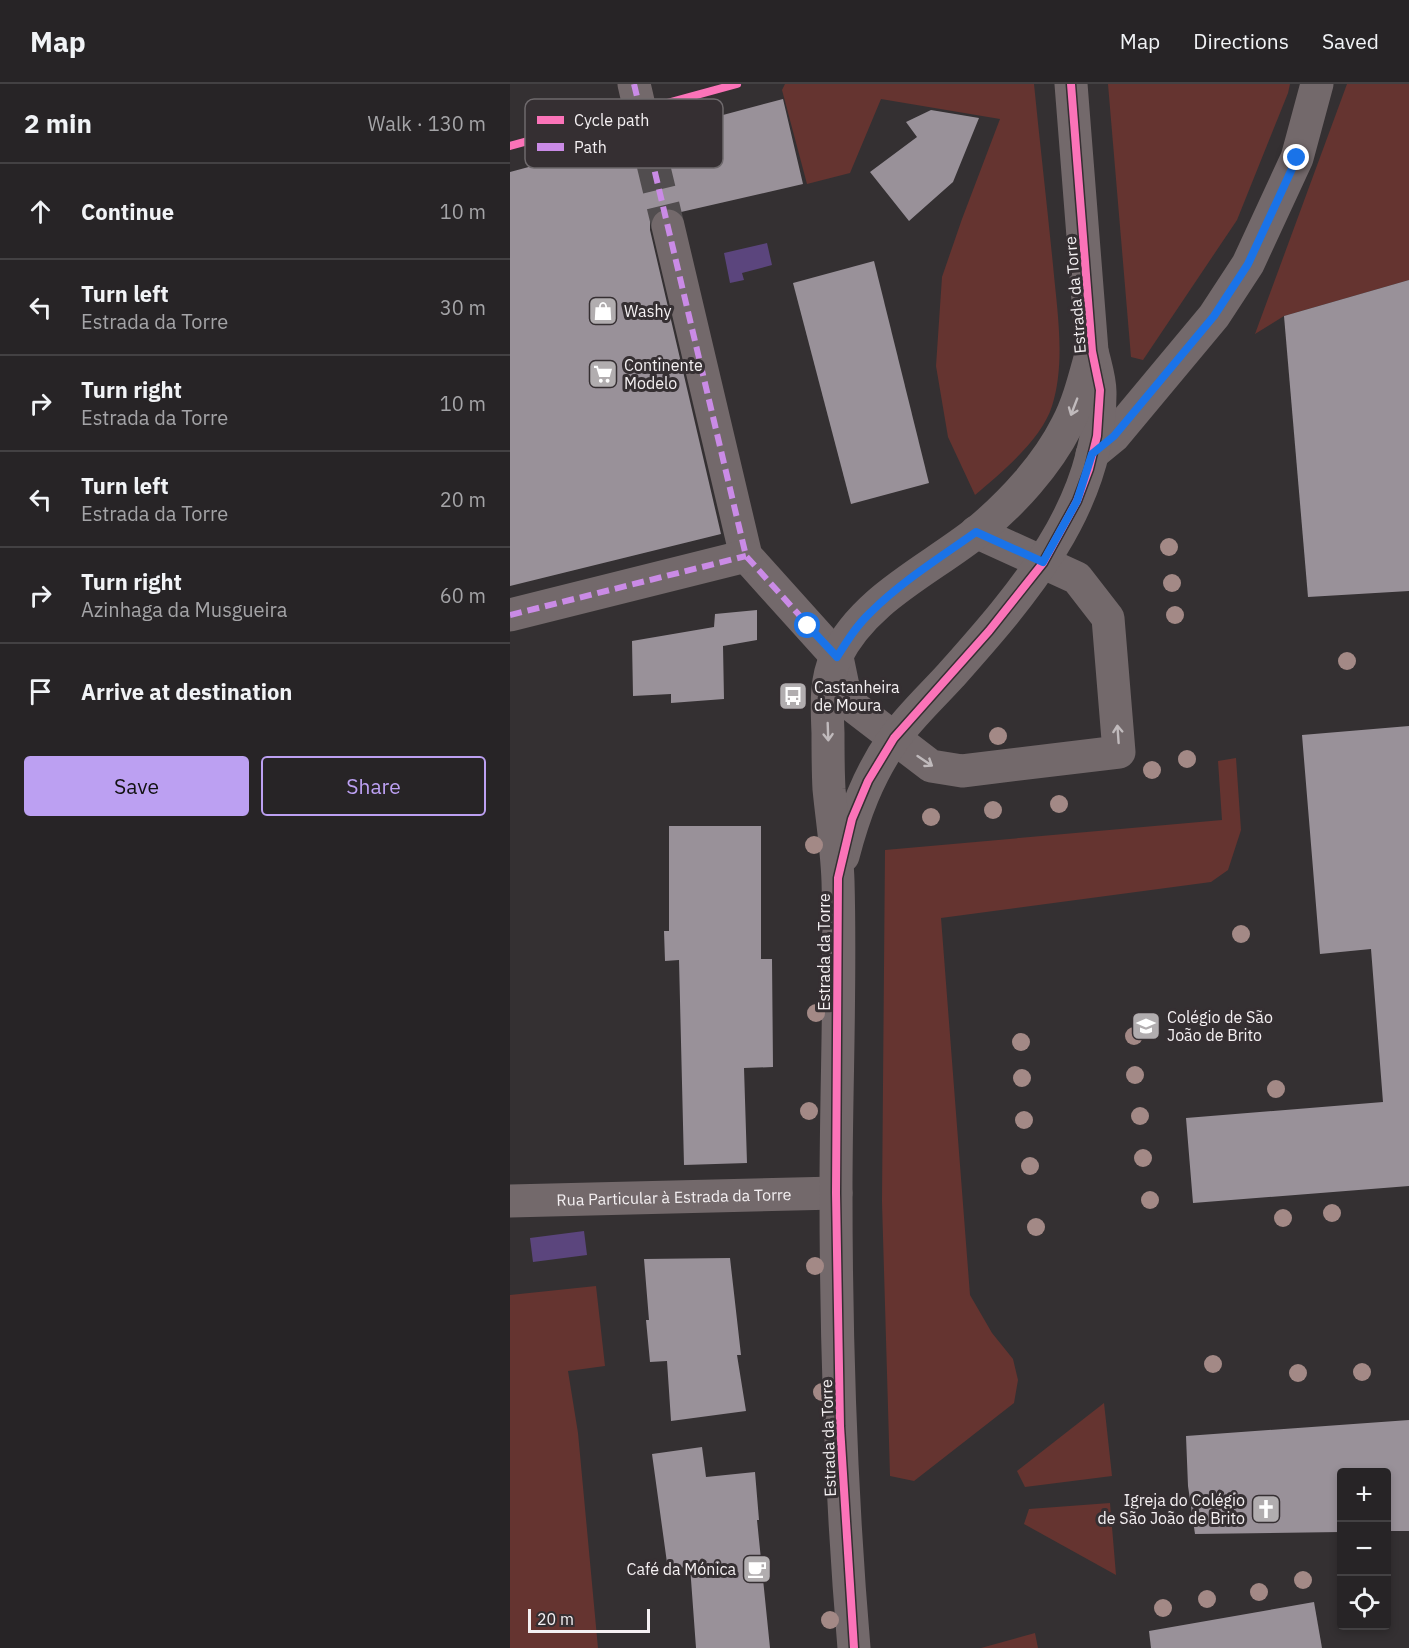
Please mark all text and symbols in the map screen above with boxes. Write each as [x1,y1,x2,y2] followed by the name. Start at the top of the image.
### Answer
[30,23,86,60] text: Map
[1120,27,1160,55] text: Map
[1193,27,1289,55] text: Directions
[1322,27,1379,55] text: Saved
[525,99,723,168] legend
[24,106,92,140] text: 2 min
[368,110,486,137] text: Walk · 130 m
[574,110,649,130] text: Cycle path
[574,137,607,157] text: Path
[1283,144,1309,170] route end
[24,195,57,228] icon: ahead
[81,197,174,226] text: Continue
[440,198,486,225] text: 10 m
[1060,235,1090,354] street label: Estrada da Torre
[81,279,169,308] text: Turn left
[24,291,57,324] icon: left
[440,294,486,321] text: 30 m
[587,295,619,327] shop icon: Washy
[624,301,671,321] place label: Washy
[81,308,228,335] text: Estrada da Torre
[624,355,703,393] place label: Continente Modelo
[587,358,619,390] supermarket icon: Continente Modelo
[81,375,182,404] text: Turn right
[24,387,57,420] icon: right
[440,390,486,417] text: 10 m
[1068,397,1079,416] one-way arrow
[81,404,228,431] text: Estrada da Torre
[81,471,169,500] text: Turn left
[24,483,57,516] icon: left
[440,486,486,513] text: 20 m
[81,500,228,527] text: Estrada da Torre
[81,567,182,596] text: Turn right
[24,579,57,612] icon: right
[440,582,486,609] text: 60 m
[81,596,288,623] text: Azinhaga da Musgueira
[794,612,820,638] route start
[24,675,57,708] icon: arrive
[81,677,292,706] text: Arrive at destination
[814,677,900,715] place label: Castanheira de Moura
[777,680,809,712] bus stop icon: Castanheira de Moura
[822,721,833,741] one-way arrow
[1112,724,1123,744] one-way arrow
[916,755,932,767] one-way arrow
[24,756,249,816] button: Save
[261,756,486,816] button: Share
[814,893,834,1011] street label: Estrada da Torre
[1167,1007,1273,1045] place label: Colégio de São João de Brito
[1130,1010,1162,1042] school or university icon: Colégio de São João de Brito
[556,1184,792,1210] street label: Rua Particular à Estrada da Torre
[816,1379,840,1497] street label: Estrada da Torre
[1337,1468,1391,1630] map controls
[1337,1468,1391,1522] button: +
[1098,1490,1245,1528] place label: Igreja do Colégio de São João de Brito
[1250,1493,1282,1525] church icon: Igreja do Colégio de São João de Brito
[1337,1522,1391,1576] button: −
[741,1553,773,1585] cafe icon: Café da Mónica
[627,1559,736,1579] place label: Café da Mónica
[1337,1576,1391,1630] button: locate
[528,1606,650,1634] scale bar
[537,1609,574,1629] text: 20 m

